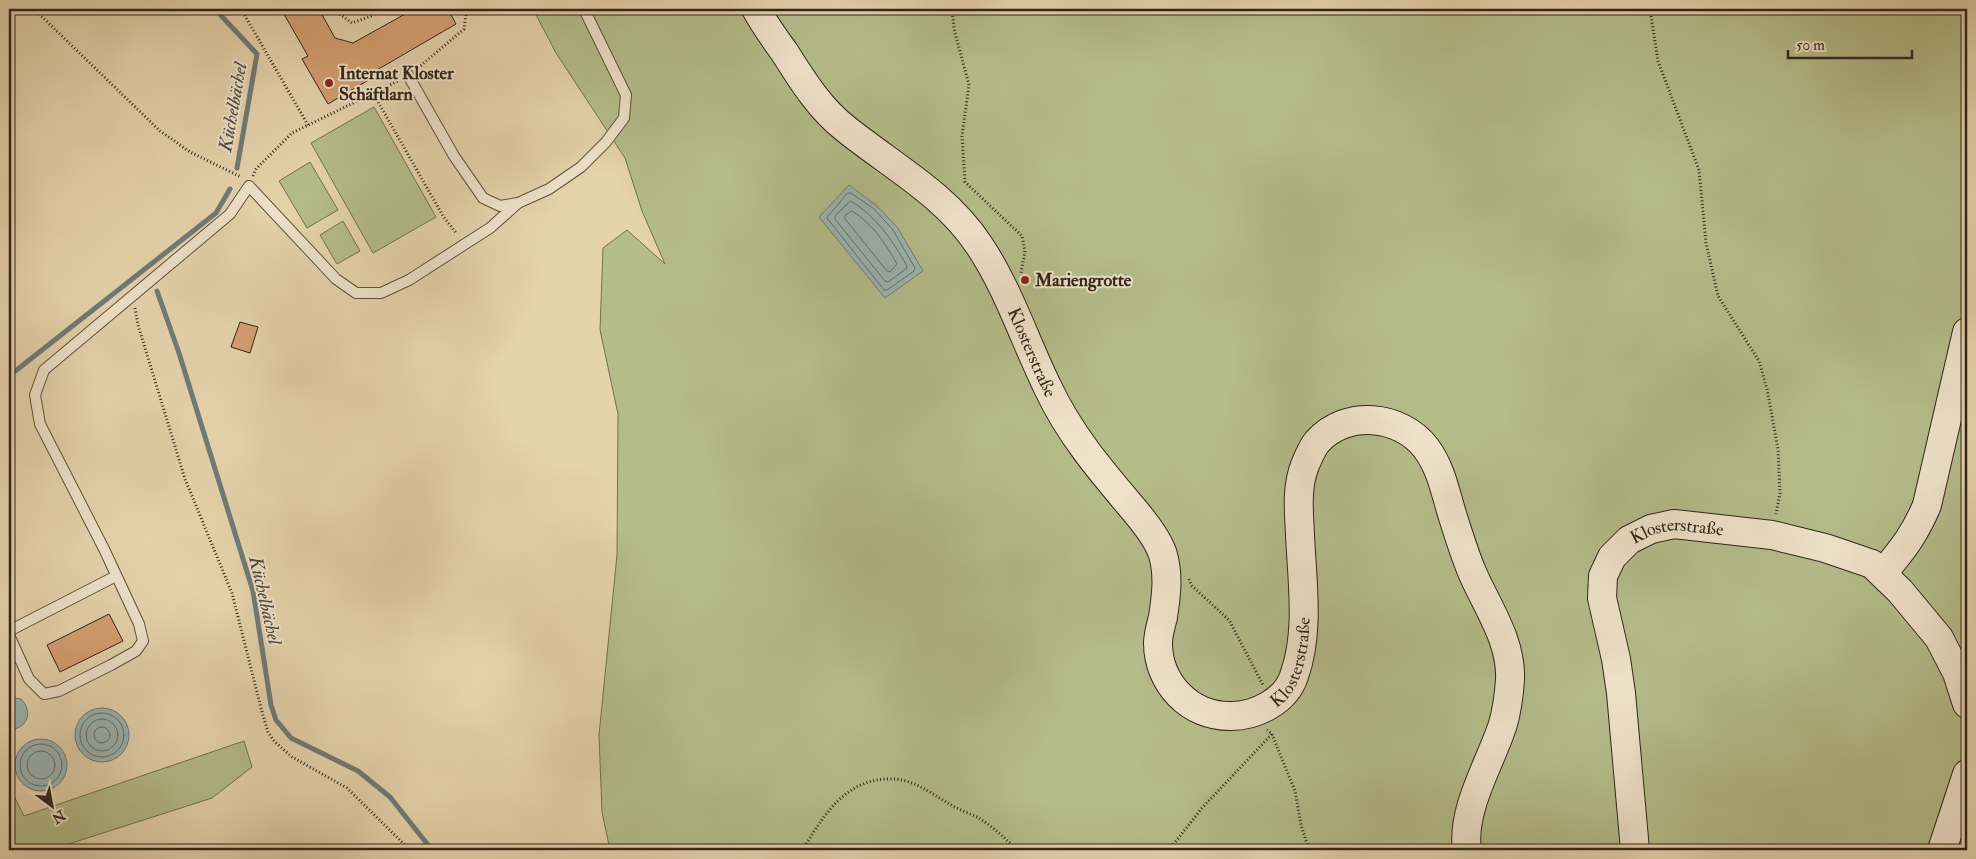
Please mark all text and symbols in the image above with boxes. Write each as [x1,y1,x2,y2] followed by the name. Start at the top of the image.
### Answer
[1788,28,1912,60] scale bar
[1796,36,1825,55] text: 50 m
[213,59,253,154] water label: Küchelbächel
[339,62,454,106] place label: Internat Kloster Schäftlarn
[323,77,335,89] marker: Internat Kloster Schäftlarn
[1034,269,1132,292] place label: Mariengrotte
[1019,274,1031,286] marker: Mariengrotte
[1002,304,1062,402] street label: Klosterstraße
[1626,513,1725,550] street label: Klosterstraße
[243,553,287,648] water label: Küchelbächel
[1265,616,1316,713] street label: Klosterstraße
[28,782,78,832] north arrow
[48,806,69,827] text: N

